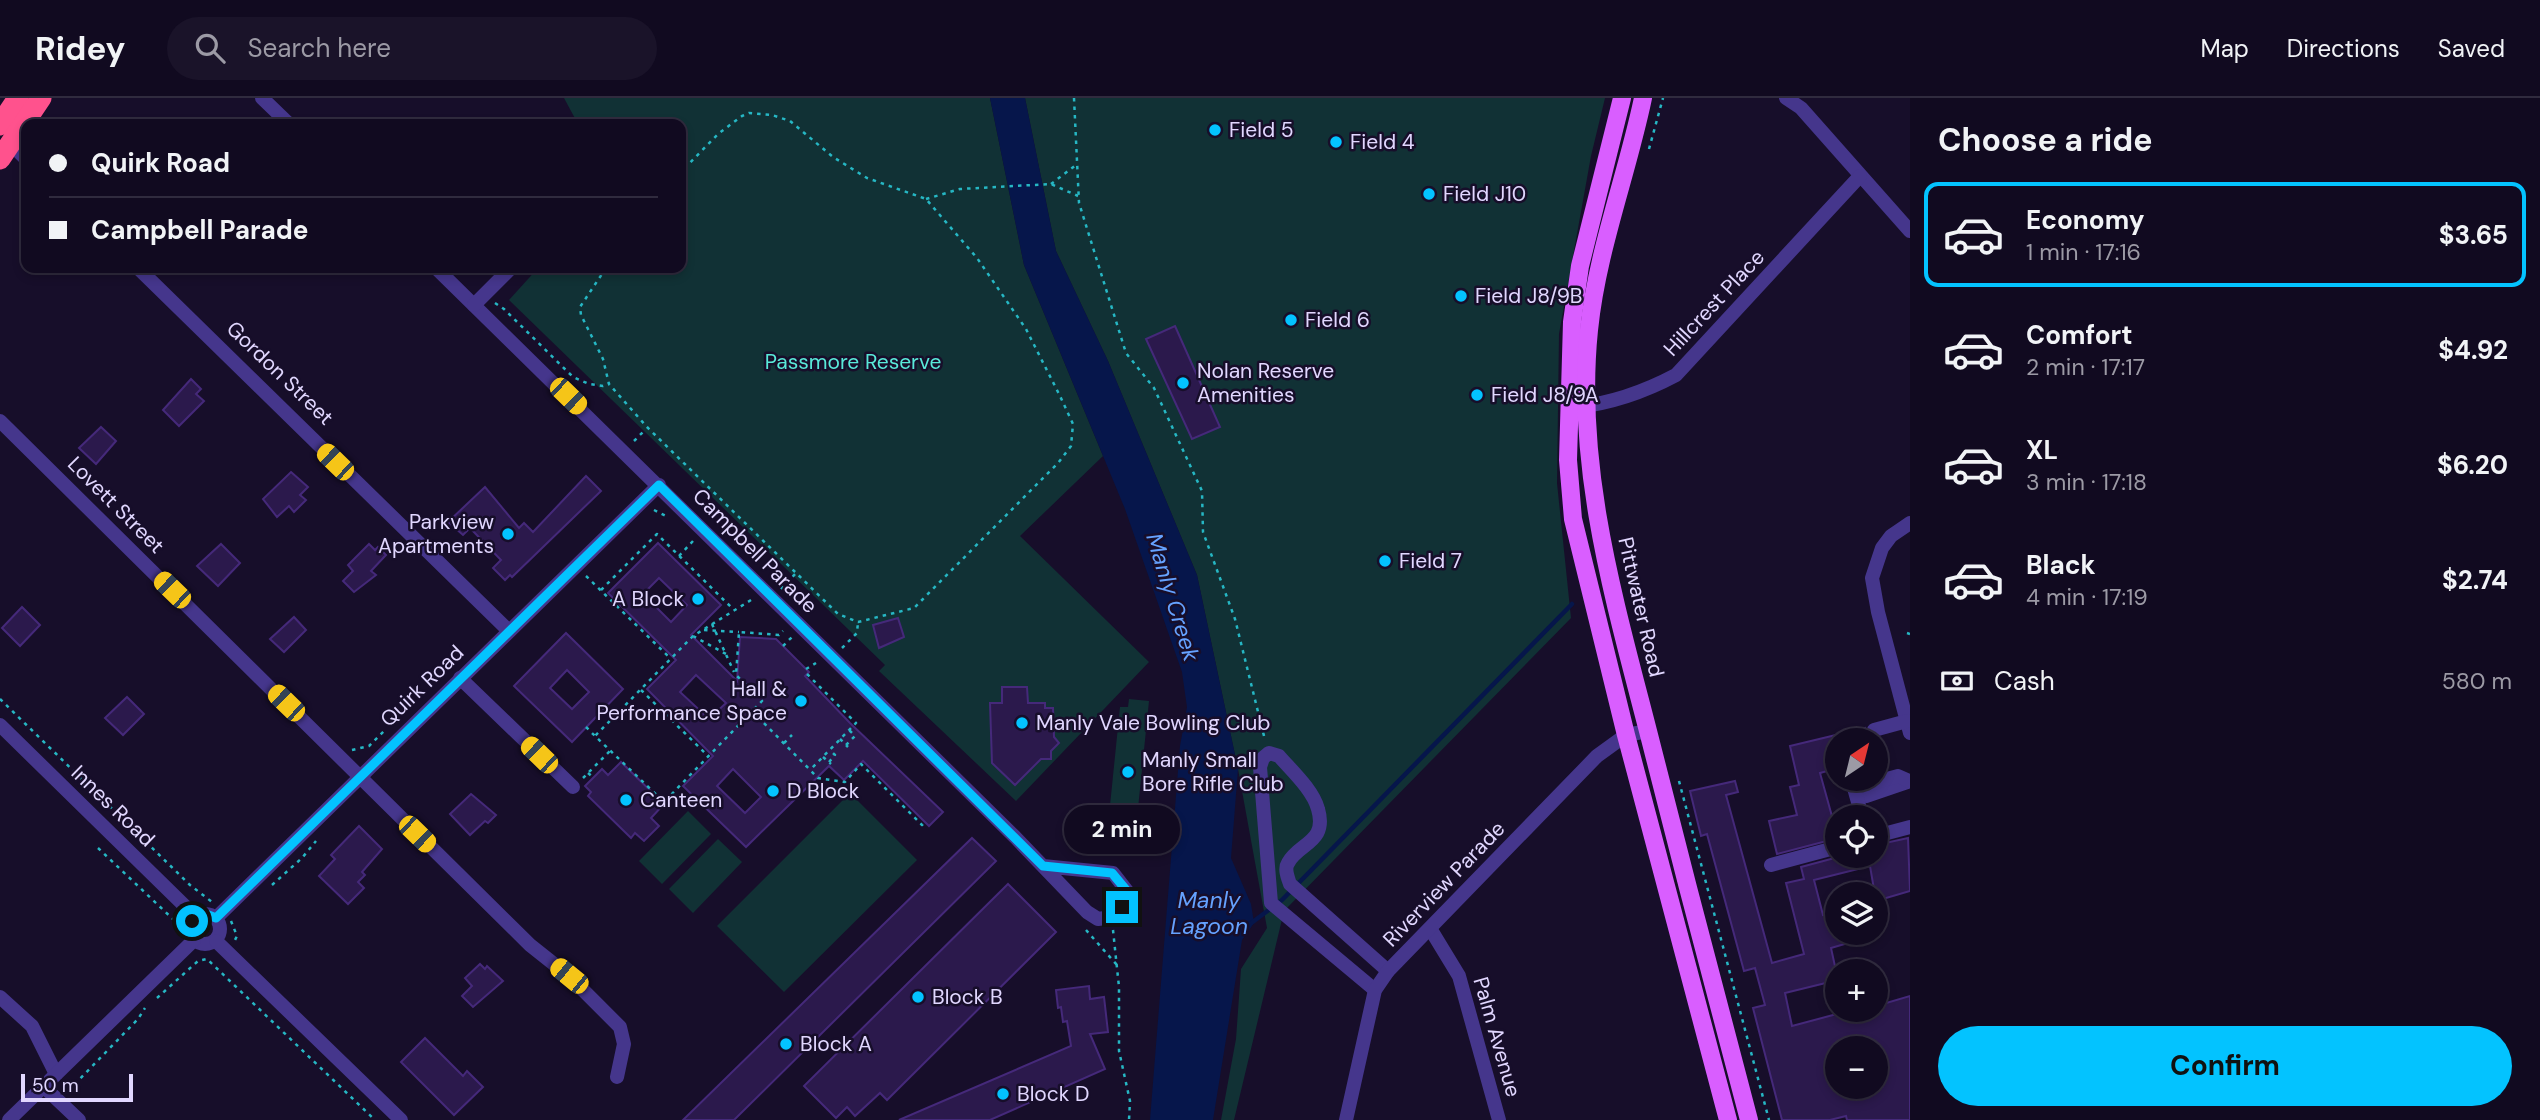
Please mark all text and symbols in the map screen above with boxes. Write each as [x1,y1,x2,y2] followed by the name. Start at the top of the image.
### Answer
[167,17,657,80] search box
[35,27,125,70] text: Ridey
[191,29,229,67] icon: search
[247,31,391,65] text: Search here
[2201,33,2249,64] text: Map
[2287,33,2400,64] text: Directions
[2438,33,2505,64] text: Saved
[1229,116,1293,144] place label: Field 5
[1938,119,2153,161] text: Choose a ride
[1207,122,1223,138] marker: Field 5
[1350,128,1415,156] place label: Field 4
[1328,134,1344,150] marker: Field 4
[91,146,230,180] text: Quirk Road
[1443,180,1526,208] place label: Field J10
[1421,186,1437,202] marker: Field J10
[1942,203,2005,266] icon: car
[2026,203,2144,237] text: Economy
[91,213,309,247] text: Campbell Parade
[2439,218,2508,252] text: $3.65
[2026,237,2141,267] text: 1 min · 17:16
[1657,244,1771,362] street label: Hillcrest Place
[1475,282,1582,310] place label: Field J8/9B
[1453,288,1469,304] marker: Field J8/9B
[1305,306,1370,334] place label: Field 6
[1283,312,1299,328] marker: Field 6
[220,315,340,431] street label: Gordon Street
[1942,318,2005,381] icon: car
[2026,318,2132,352] text: Comfort
[2438,333,2508,367] text: $4.92
[765,348,941,376] park label: Passmore Reserve
[2026,352,2145,382] text: 2 min · 17:17
[1197,357,1334,409] place label: Nolan Reserve Amenities
[546,374,591,418] car
[1175,375,1191,391] marker: Nolan Reserve Amenities
[1491,381,1599,409] place label: Field J8/9A
[1469,387,1485,403] marker: Field J8/9A
[1942,433,2005,496] icon: car
[2026,433,2058,467] text: XL
[313,440,358,484] car
[2437,448,2508,482] text: $6.20
[61,450,171,560] street label: Lovett Street
[2026,467,2147,497] text: 3 min · 17:18
[686,482,824,620] street label: Campbell Parade
[378,508,494,560] place label: Parkview Apartments
[500,526,516,542] marker: Parkview Apartments
[1139,529,1207,665] water label: Manly Creek
[1611,534,1671,680] street label: Pittwater Road
[1399,547,1462,575] place label: Field 7
[1942,548,2005,611] icon: car
[2026,548,2096,582] text: Black
[1377,553,1393,569] marker: Field 7
[2442,563,2508,597] text: $2.74
[150,568,195,612] car
[2026,582,2148,612] text: 4 min · 17:19
[612,585,684,613] place label: A Block
[690,591,706,607] marker: A Block
[374,639,470,733] street label: Quirk Road
[1938,662,1976,700] icon: cash
[1994,664,2055,698] text: Cash
[2442,666,2512,696] text: 580 m
[596,675,787,727] place label: Hall & Performance Space
[264,681,309,725] car
[793,693,809,709] marker: Hall & Performance Space
[1036,709,1270,737] place label: Manly Vale Bowling Club
[1014,715,1030,731] marker: Manly Vale Bowling Club
[1825,728,1888,791] north arrow
[1825,728,1888,1099] map controls
[517,733,562,777] car
[1142,746,1284,798] place label: Manly Small Bore Rifle Club
[65,759,161,853] street label: Innes Road
[1120,764,1136,780] marker: Manly Small Bore Rifle Club
[787,777,860,805] place label: D Block
[765,783,781,799] marker: D Block
[640,786,722,814] place label: Canteen
[618,792,634,808] marker: Canteen
[1825,805,1888,868] button: locate
[1064,806,1180,854] callout: 2 min
[395,812,440,856] car
[1092,814,1152,844] text: 2 min
[1377,815,1511,953] street label: Riverview Parade
[1825,882,1888,945] button: layers
[1170,885,1248,941] water label: Manly Lagoon
[1106,891,1138,923] route end
[176,905,208,937] route start
[547,955,592,997] car
[1825,959,1888,1022] button: +
[1467,974,1527,1100] street label: Palm Avenue
[932,983,1003,1011] place label: Block B
[910,989,926,1005] marker: Block B
[1938,1026,2512,1106] button: Confirm
[800,1030,872,1058] place label: Block A
[778,1036,794,1052] marker: Block A
[1825,1036,1888,1099] button: −
[21,1071,133,1103] scale bar
[32,1073,79,1098] text: 50 m
[1017,1080,1089,1108] place label: Block D
[995,1086,1011,1102] marker: Block D

